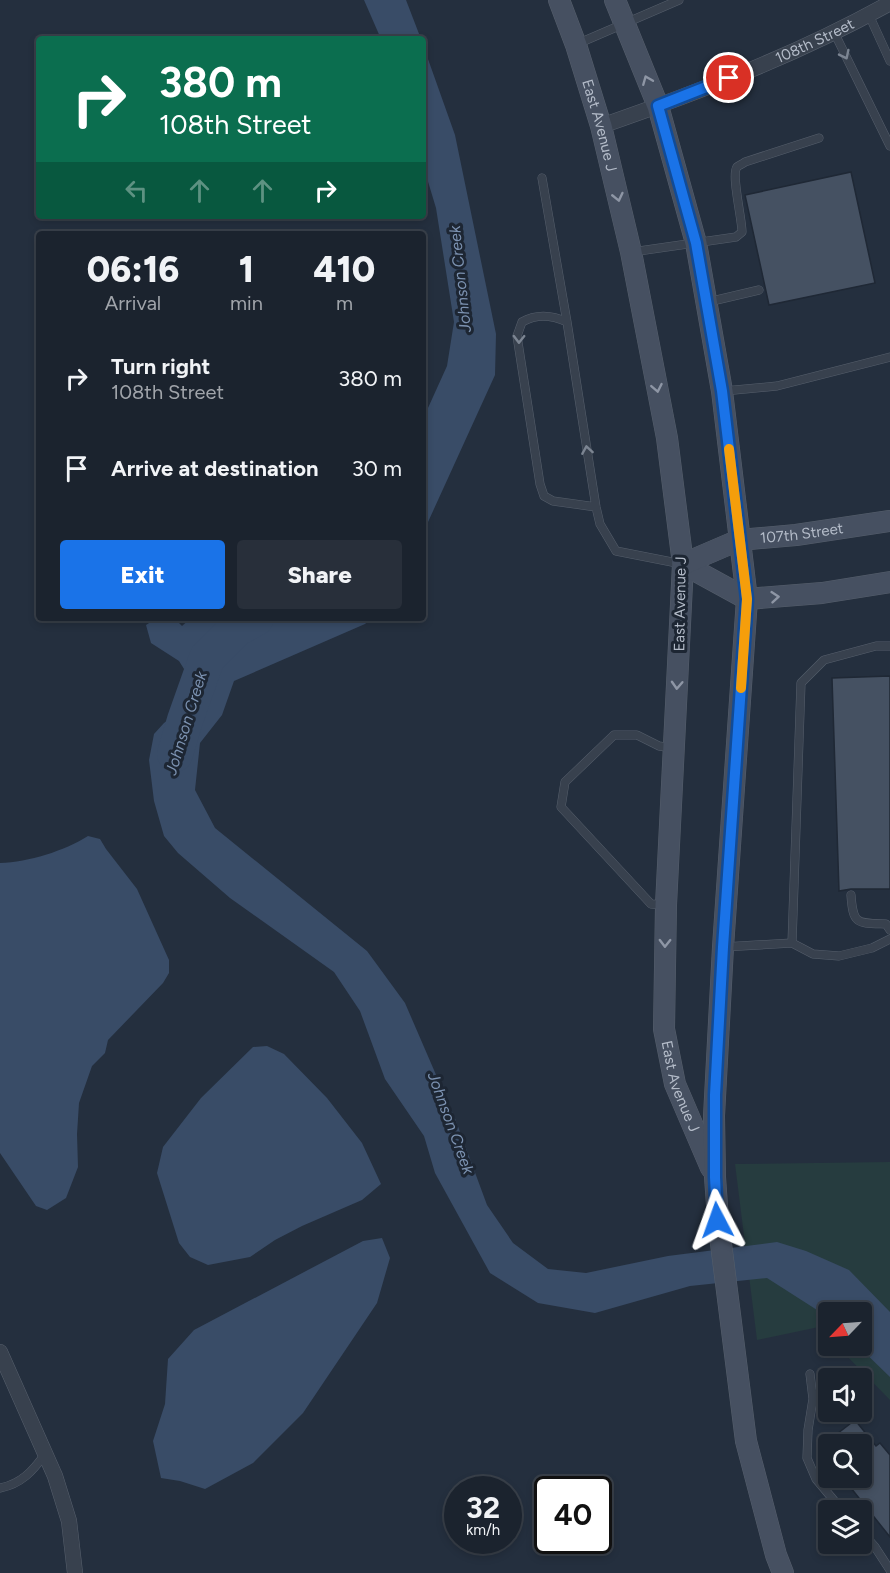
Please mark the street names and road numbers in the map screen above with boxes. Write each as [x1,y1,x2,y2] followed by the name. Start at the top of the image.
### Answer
[773,15,857,67] street label: 108th Street
[578,77,621,174] street label: East Avenue J
[759,519,845,547] street label: 107th Street
[670,556,690,652] street label: East Avenue J
[658,1039,703,1135] street label: East Avenue J

